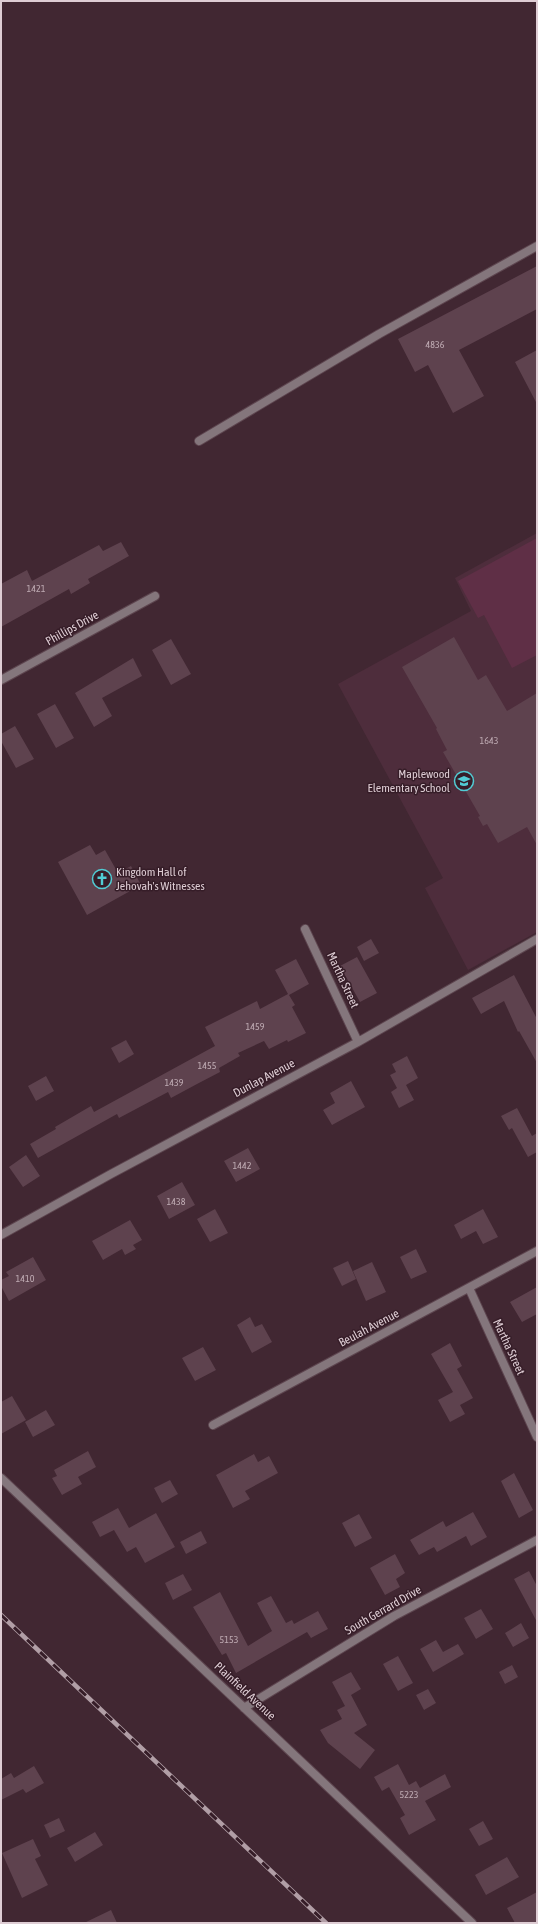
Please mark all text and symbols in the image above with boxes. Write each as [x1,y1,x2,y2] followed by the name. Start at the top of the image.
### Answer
[426,339,445,350] house number: 4836
[27,583,46,594] house number: 1421
[43,608,101,648] street label: Phillips Drive
[480,735,499,746] house number: 1643
[368,767,451,795] place label: Maplewood Elementary School
[453,770,475,792] school or university icon: Maplewood Elementary School
[116,865,205,893] place label: Kingdom Hall of Jehovah's Witnesses
[91,868,113,890] church icon: Kingdom Hall of Jehovah's Witnesses
[324,950,362,1011] street label: Martha Street
[246,1021,265,1032] house number: 1459
[231,1056,297,1100] street label: Dunlap Avenue
[198,1060,217,1071] house number: 1455
[165,1077,184,1088] house number: 1439
[233,1160,252,1171] house number: 1442
[167,1196,186,1207] house number: 1438
[16,1273,35,1284] house number: 1410
[336,1306,402,1350] street label: Beulah Avenue
[490,1317,528,1378] street label: Martha Street
[342,1582,424,1638] street label: South Gerrard Drive
[220,1634,239,1645] house number: 5153
[212,1659,278,1723] street label: Plainfield Avenue
[400,1789,419,1800] house number: 5223

